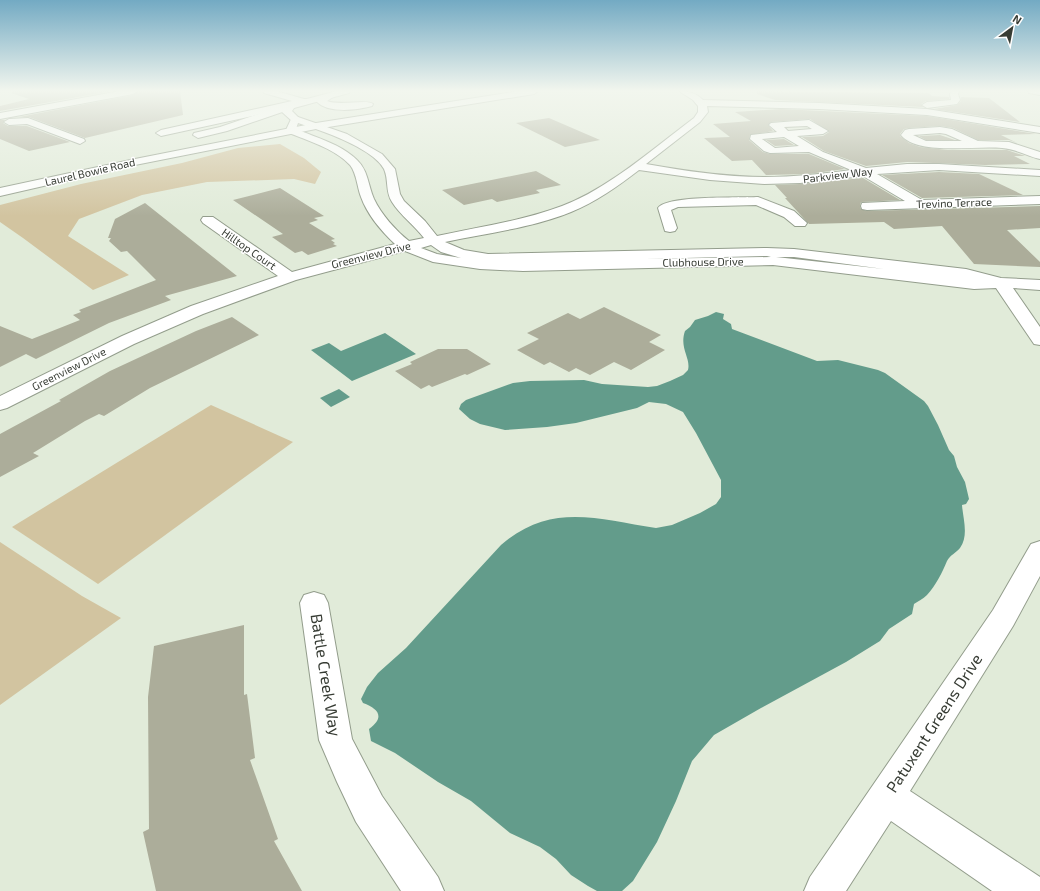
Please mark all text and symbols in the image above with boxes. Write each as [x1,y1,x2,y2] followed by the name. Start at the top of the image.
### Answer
[992,8,1032,48] north arrow
[1011,11,1024,27] text: N
[44,155,136,188] street label: Laurel Bowie Road
[802,164,874,185] street label: Parkview Way
[916,195,992,210] street label: Trevino Terrace
[220,225,279,272] street label: Hilltop Court
[330,238,412,271] street label: Greenview Drive
[662,254,744,269] street label: Clubhouse Drive
[30,344,108,393] street label: Greenview Drive
[307,612,346,738] street label: Battle Creek Way
[882,650,986,796] street label: Patuxent Greens Drive

